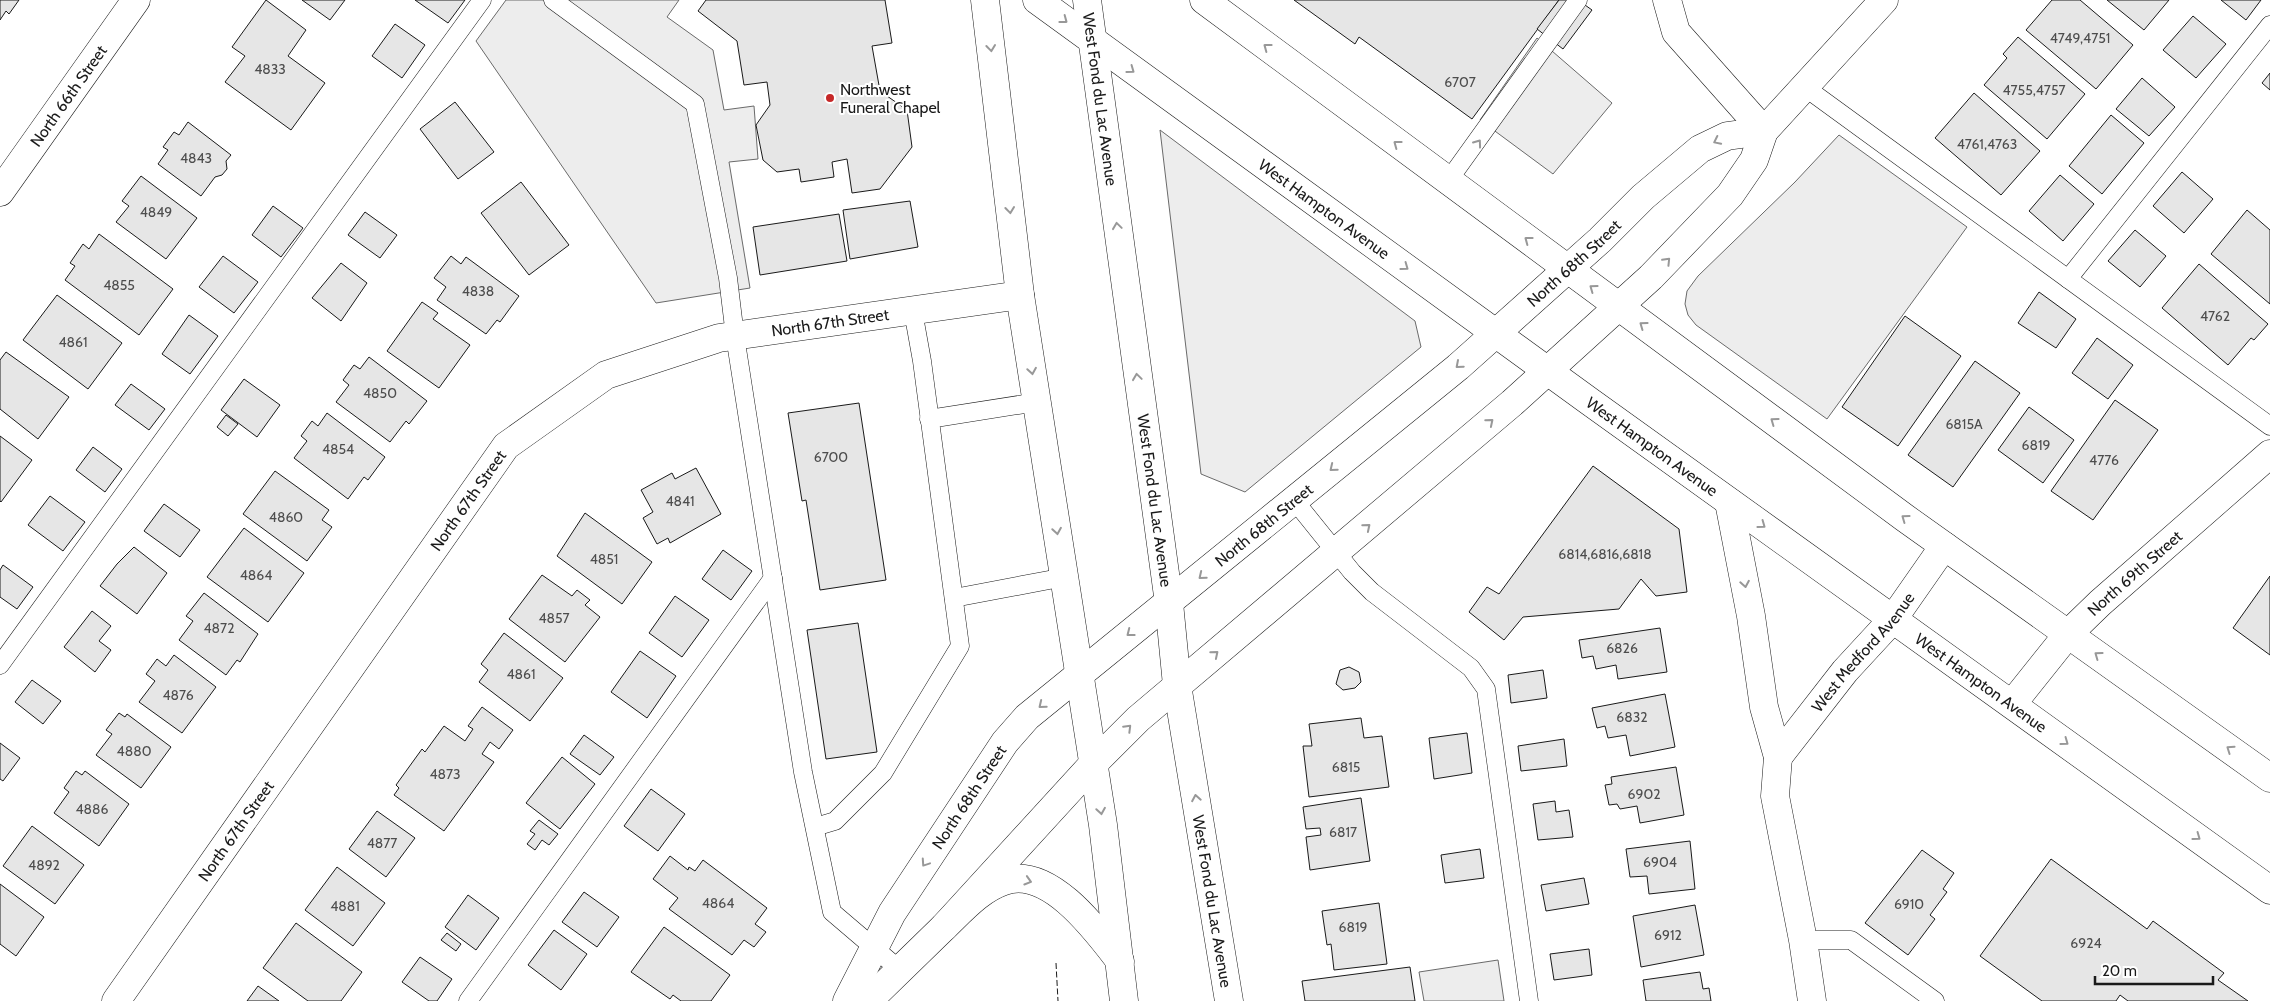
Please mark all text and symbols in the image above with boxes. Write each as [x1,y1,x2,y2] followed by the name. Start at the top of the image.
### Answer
[1079,11,1121,187] street label: West Fond du Lac Avenue
[1058,15,1067,23] one-way arrow
[2050,29,2110,47] house number: 4749,4751
[26,41,111,150] street label: North 66th Street
[1264,44,1273,52] one-way arrow
[985,45,996,53] one-way arrow
[254,60,286,78] house number: 4833
[1125,64,1135,73] one-way arrow
[1444,73,1476,91] house number: 6707
[840,80,941,117] place label: Northwest Funeral Chapel
[2002,81,2066,99] house number: 4755,4757
[824,92,836,104] marker: Northwest Funeral Chapel
[1713,135,1722,145] one-way arrow
[1957,135,2017,153] house number: 4761,4763
[1472,139,1481,148] one-way arrow
[1394,141,1403,149] one-way arrow
[180,149,212,167] house number: 4843
[1255,155,1393,263] street label: West Hampton Avenue
[140,203,172,221] house number: 4849
[1004,206,1015,214] one-way arrow
[1523,215,1625,311] street label: North 68th Street
[1112,222,1123,230] one-way arrow
[1524,237,1534,246] one-way arrow
[1661,258,1670,267] one-way arrow
[1399,261,1409,270] one-way arrow
[103,276,135,294] house number: 4855
[462,282,494,300] house number: 4838
[1589,285,1599,294] one-way arrow
[770,305,891,340] street label: North 67th Street
[2200,307,2230,325] house number: 4762
[1639,322,1649,331] one-way arrow
[59,333,87,351] house number: 4861
[1456,359,1465,368] one-way arrow
[1027,366,1037,375] one-way arrow
[1133,372,1143,381] one-way arrow
[363,384,397,402] house number: 4850
[1582,393,1721,500] street label: West Hampton Avenue
[1133,413,1176,588] street label: West Fond du Lac Avenue
[1945,415,1983,433] house number: 6815A
[1770,418,1780,427] one-way arrow
[1485,419,1494,428] one-way arrow
[2022,436,2051,454] house number: 6819
[322,440,354,458] house number: 4854
[426,446,510,555] street label: North 67th Street
[814,448,848,466] house number: 6700
[2089,451,2119,469] house number: 4776
[1330,462,1339,471] one-way arrow
[1211,480,1317,570] street label: North 68th Street
[665,492,695,510] house number: 4841
[269,508,303,526] house number: 4860
[1901,514,1910,524] one-way arrow
[1756,519,1766,528] one-way arrow
[1361,524,1370,533] one-way arrow
[2084,526,2186,620] street label: North 69th Street
[1052,527,1062,536] one-way arrow
[1558,545,1652,563] house number: 6814,6816,6818
[590,550,618,568] house number: 4851
[240,566,272,584] house number: 4864
[1199,570,1208,578] one-way arrow
[1739,580,1749,588] one-way arrow
[1808,589,1919,716] street label: West Medford Avenue
[538,609,570,627] house number: 4857
[204,619,234,637] house number: 4872
[1127,628,1136,637] one-way arrow
[1911,629,2050,737] street label: West Hampton Avenue
[1606,639,1638,657] house number: 6826
[1209,650,1218,659] one-way arrow
[2094,652,2104,661] one-way arrow
[507,665,535,683] house number: 4861
[162,686,194,704] house number: 4876
[1039,699,1048,707] one-way arrow
[1616,708,1648,726] house number: 6832
[1123,725,1132,734] one-way arrow
[2059,736,2069,745] one-way arrow
[928,741,1011,853] street label: North 68th Street
[117,742,152,760] house number: 4880
[2226,746,2236,755] one-way arrow
[1332,758,1360,776] house number: 6815
[429,765,461,783] house number: 4873
[194,777,278,885] street label: North 67th Street
[1627,785,1661,803] house number: 6902
[1191,793,1201,802] one-way arrow
[75,800,109,818] house number: 4886
[1095,807,1106,815] one-way arrow
[1189,814,1236,989] street label: West Fond du Lac Avenue
[1329,823,1357,841] house number: 6817
[2191,831,2201,840] one-way arrow
[367,834,397,852] house number: 4877
[1643,853,1677,871] house number: 6904
[28,856,60,874] house number: 4892
[922,857,931,866] one-way arrow
[1024,875,1032,885] one-way arrow
[702,894,734,912] house number: 4864
[1894,895,1924,913] house number: 6910
[330,897,360,915] house number: 4881
[1339,918,1368,936] house number: 6819
[1654,926,1682,944] house number: 6912
[2070,934,2102,952] house number: 6924
[2095,954,2212,986] scale bar
[2102,962,2137,980] text: 20 m

